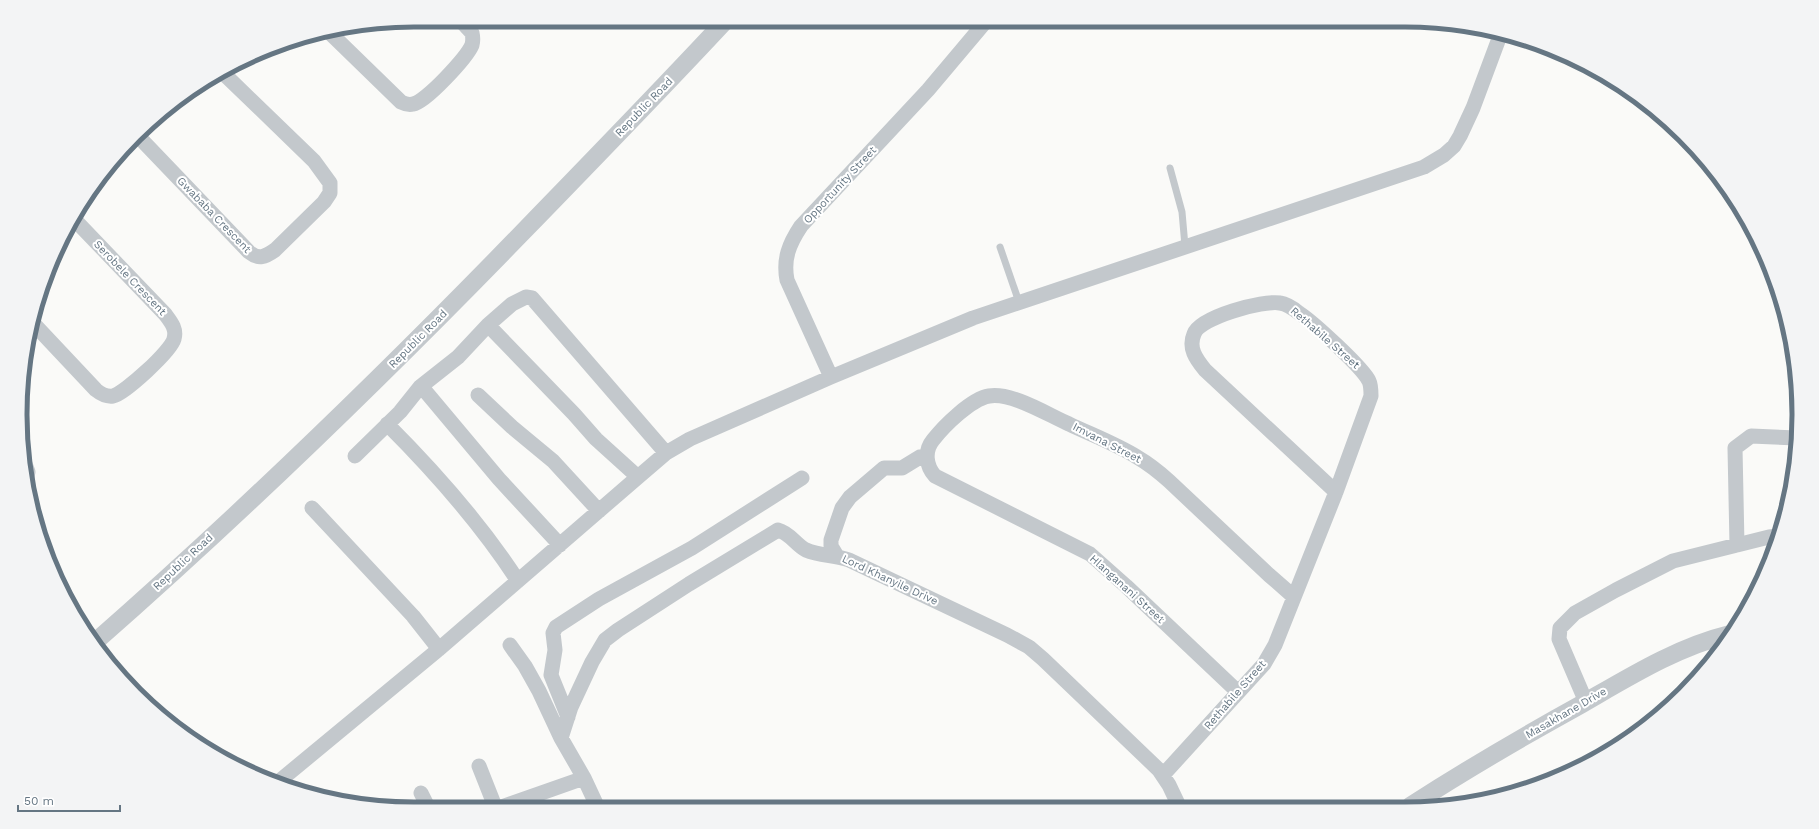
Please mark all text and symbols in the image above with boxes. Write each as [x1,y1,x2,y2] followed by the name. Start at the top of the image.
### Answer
[613,75,675,139] street label: Republic Road
[801,143,879,226] street label: Opportunity Street
[174,174,254,256] street label: Gwababa Crescent
[91,238,169,318] street label: Serobele Crescent
[1288,304,1363,372] street label: Rethabile Street
[386,307,450,371] street label: Republic Road
[1071,420,1144,466] street label: Imvana Street
[150,531,216,593] street label: Republic Road
[840,552,940,608] street label: Lord Khanyile Drive
[1087,552,1167,626] street label: Hlanganani Street
[1201,657,1269,732] street label: Rethabile Street
[1523,685,1609,741] street label: Masakhane Drive
[18,787,120,813] scale bar
[24,794,54,808] text: 50 m

